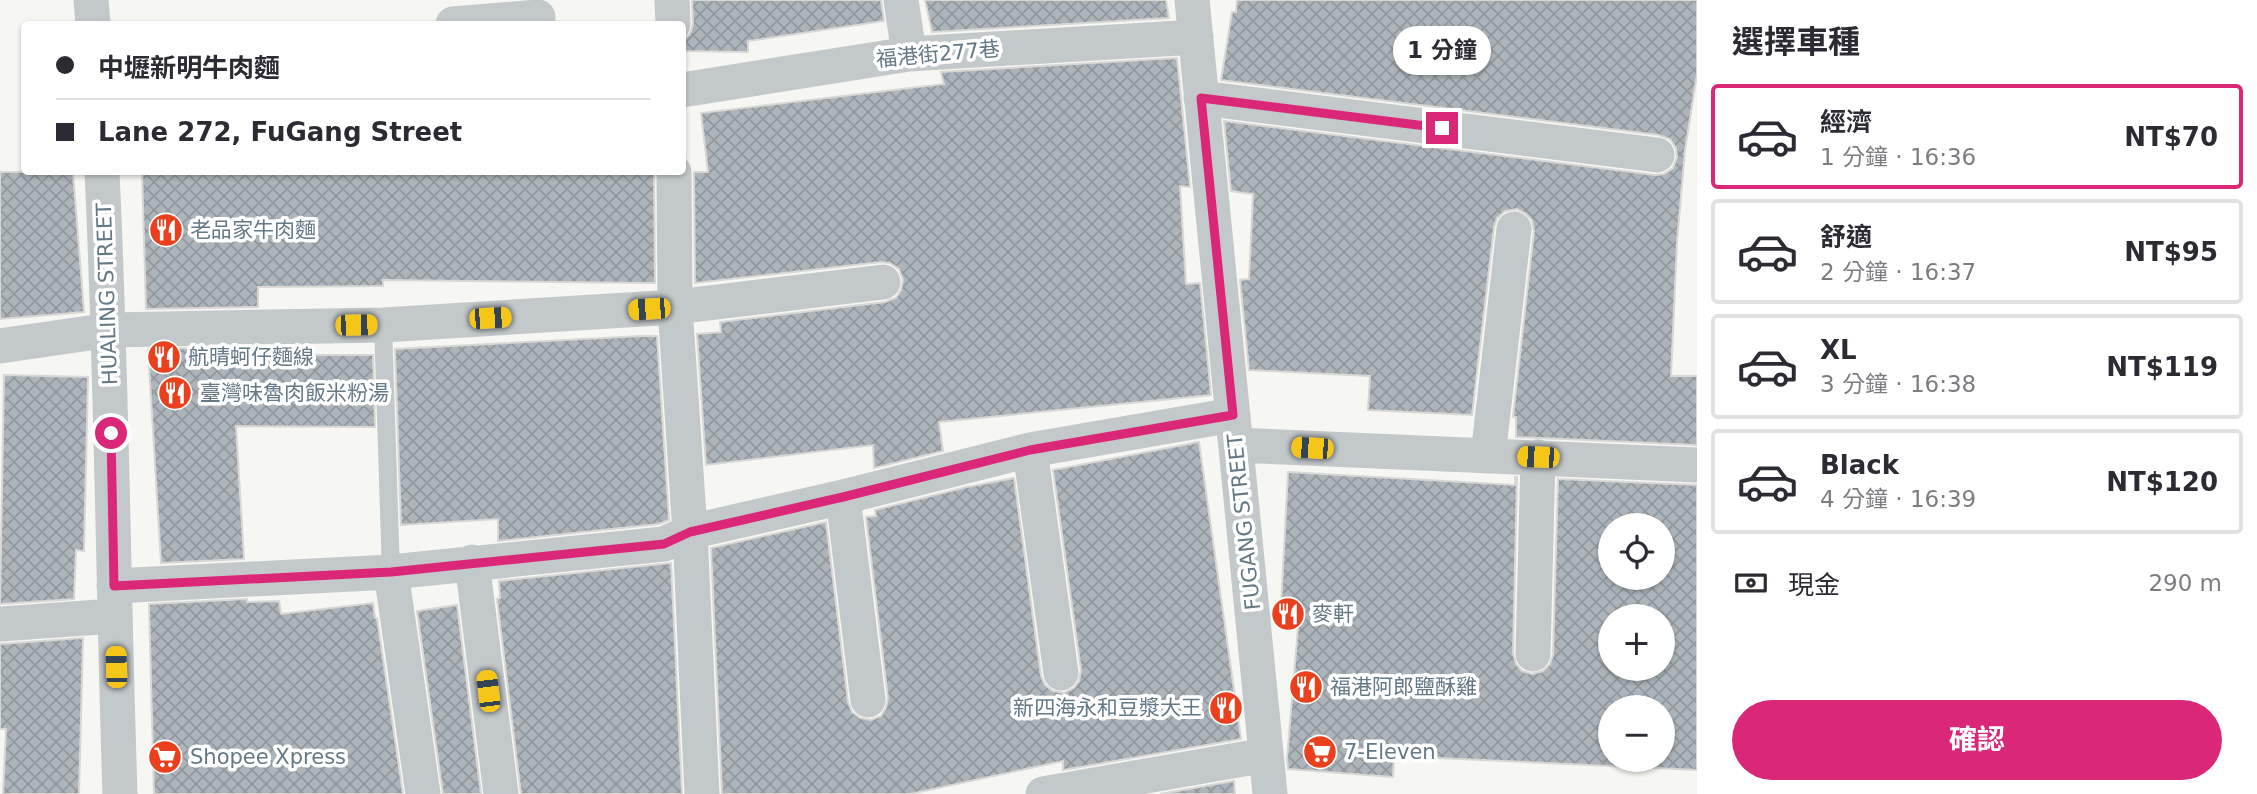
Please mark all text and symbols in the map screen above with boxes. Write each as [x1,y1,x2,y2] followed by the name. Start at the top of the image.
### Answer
[1732,23,1860,61] text: 選擇車種
[1393,26,1491,76] callout: 1 分鐘
[875,37,1001,71] street label: 福港街277巷
[1407,37,1477,63] text: 1 分鐘
[98,53,280,83] text: 中壢新明牛肉麵
[1736,105,1799,168] icon: car
[1820,107,1872,137] text: 經濟
[1426,112,1458,144] route end
[98,117,462,147] text: Lane 272, FuGang Street
[2124,122,2218,152] text: NT$70
[1820,144,1976,170] text: 1 分鐘 · 16:36
[92,202,122,385] street label: HUALING STREET
[147,211,185,249] restaurant icon: 老品家牛肉麵
[190,218,316,242] place label: 老品家牛肉麵
[1736,220,1799,283] icon: car
[1820,222,1872,252] text: 舒適
[2124,237,2218,267] text: NT$95
[1820,259,1976,285] text: 2 分鐘 · 16:37
[628,297,671,321] car
[469,306,512,330] car
[335,314,378,336] car
[1736,335,1799,398] icon: car
[1820,335,1857,365] text: XL
[145,338,183,376] restaurant icon: 航晴蚵仔麵線
[188,345,314,369] place label: 航晴蚵仔麵線
[2106,352,2218,382] text: NT$119
[1820,371,1976,397] text: 3 分鐘 · 16:38
[156,374,194,412] restaurant icon: 臺灣味魯肉飯米粉湯
[200,381,389,405] place label: 臺灣味魯肉飯米粉湯
[95,417,127,449] route start
[1223,433,1265,611] street label: FUGANG STREET
[1291,436,1334,460] car
[1517,446,1560,468] car
[1736,450,1799,513] icon: car
[1820,450,1899,480] text: Black
[2106,467,2218,497] text: NT$120
[1820,486,1976,512] text: 4 分鐘 · 16:39
[1598,513,1675,772] map controls
[1598,513,1675,590] button: locate
[1732,564,1770,602] icon: cash
[1788,570,1840,600] text: 現金
[2148,570,2222,596] text: 290 m
[1269,595,1307,633] restaurant icon: 麥軒
[1312,602,1354,626] place label: 麥軒
[1598,604,1675,681] button: +
[105,646,128,688] car
[1287,668,1325,706] restaurant icon: 福港阿郎鹽酥雞
[476,669,501,713] car
[1330,675,1477,699] place label: 福港阿郎鹽酥雞
[1207,689,1245,727] restaurant icon: 新四海永和豆漿大王
[1598,695,1675,772] button: −
[1013,696,1202,720] place label: 新四海永和豆漿大王
[1732,700,2222,780] button: 確認
[1301,733,1339,771] supermarket icon: 7-Eleven
[146,738,184,776] supermarket icon: Shopee Xpress
[1344,740,1436,764] place label: 7-Eleven
[190,745,346,769] place label: Shopee Xpress

